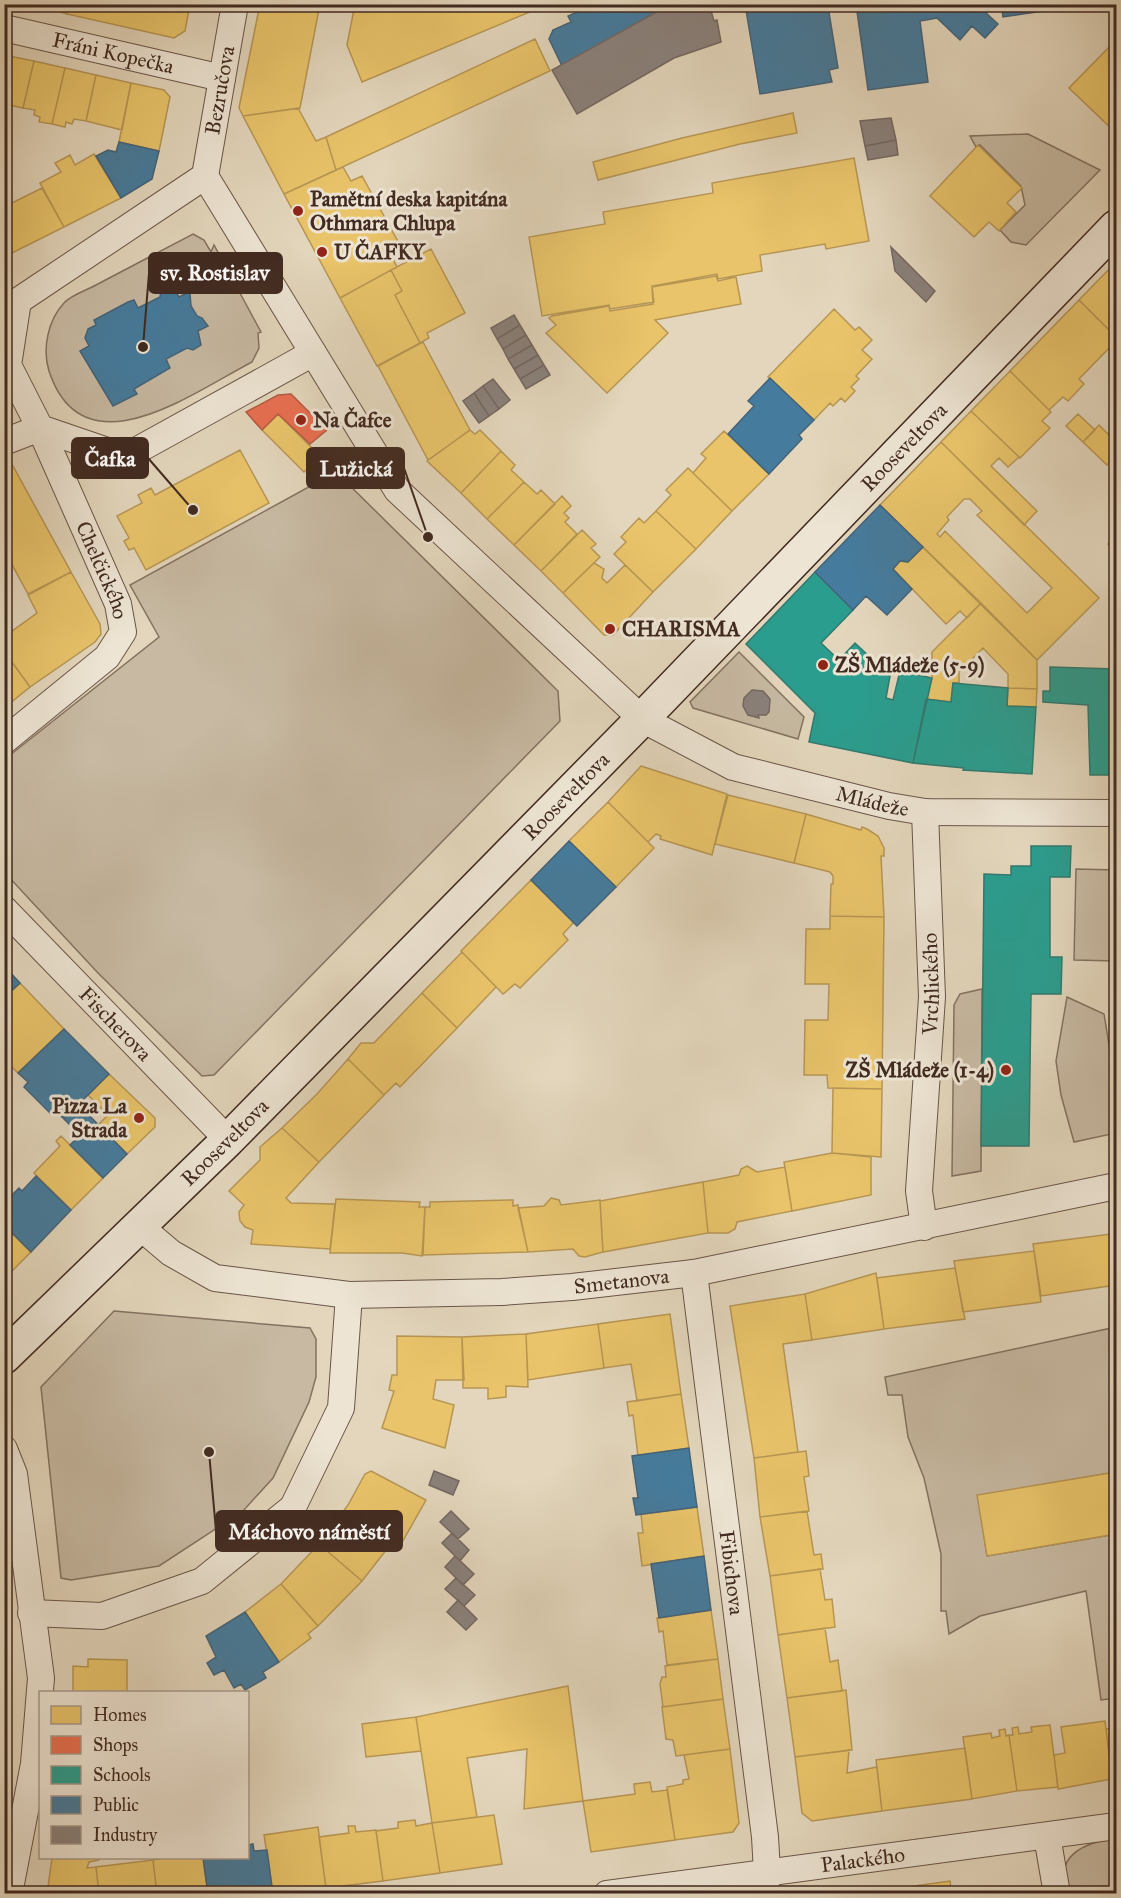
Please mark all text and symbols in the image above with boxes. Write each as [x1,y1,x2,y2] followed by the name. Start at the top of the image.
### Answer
[50,27,177,80] street label: Fráni Kopečka
[199,44,240,137] street label: Bezručova
[310,186,508,236] place label: Pamětní deska kapitána Othmara Chlupa
[291,204,305,218] marker: Pamětní deska kapitána Othmara Chlupa
[334,238,427,265] place label: U ČAFKY
[315,245,329,259] marker: U ČAFKY
[149,253,282,293] callout: sv. Rostislav
[160,259,271,286] text: sv. Rostislav
[855,397,953,497] street label: Rooseveltova
[313,406,392,433] place label: Na Čafce
[294,413,308,427] marker: Na Čafce
[72,438,148,478] callout: Čafka
[84,445,136,472] text: Čafka
[307,448,404,488] callout: Lužická
[320,455,393,482] text: Lužická
[70,517,133,621] street label: Chelčického
[622,616,741,642] place label: CHARISMA
[603,622,617,636] marker: CHARISMA
[835,651,985,678] place label: ZŠ Mládeže (5-9)
[816,658,830,672] marker: ZŠ Mládeže (5-9)
[517,747,615,846] street label: Rooseveltova
[833,780,911,822] street label: Mládeže
[916,932,945,1037] street label: Vrchlického
[73,981,157,1067] street label: Fischerova
[845,1056,994,1083] place label: ZŠ Mládeže (1-4)
[999,1063,1013,1077] marker: ZŠ Mládeže (1-4)
[52,1093,128,1143] place label: Pizza La Strada
[175,1093,274,1192] street label: Rooseveltova
[132,1111,146,1125] marker: Pizza La Strada
[573,1263,671,1300] street label: Smetanova
[216,1511,402,1551] callout: Máchovo náměstí
[228,1518,392,1545] text: Máchovo náměstí
[713,1529,750,1617] street label: Fibichova
[39,1691,249,1859] legend
[93,1704,147,1726] text: Homes
[93,1734,138,1756] text: Shops
[93,1764,151,1786] text: Schools
[93,1794,139,1816] text: Public
[93,1824,158,1846] text: Industry
[819,1841,907,1878] street label: Palackého

